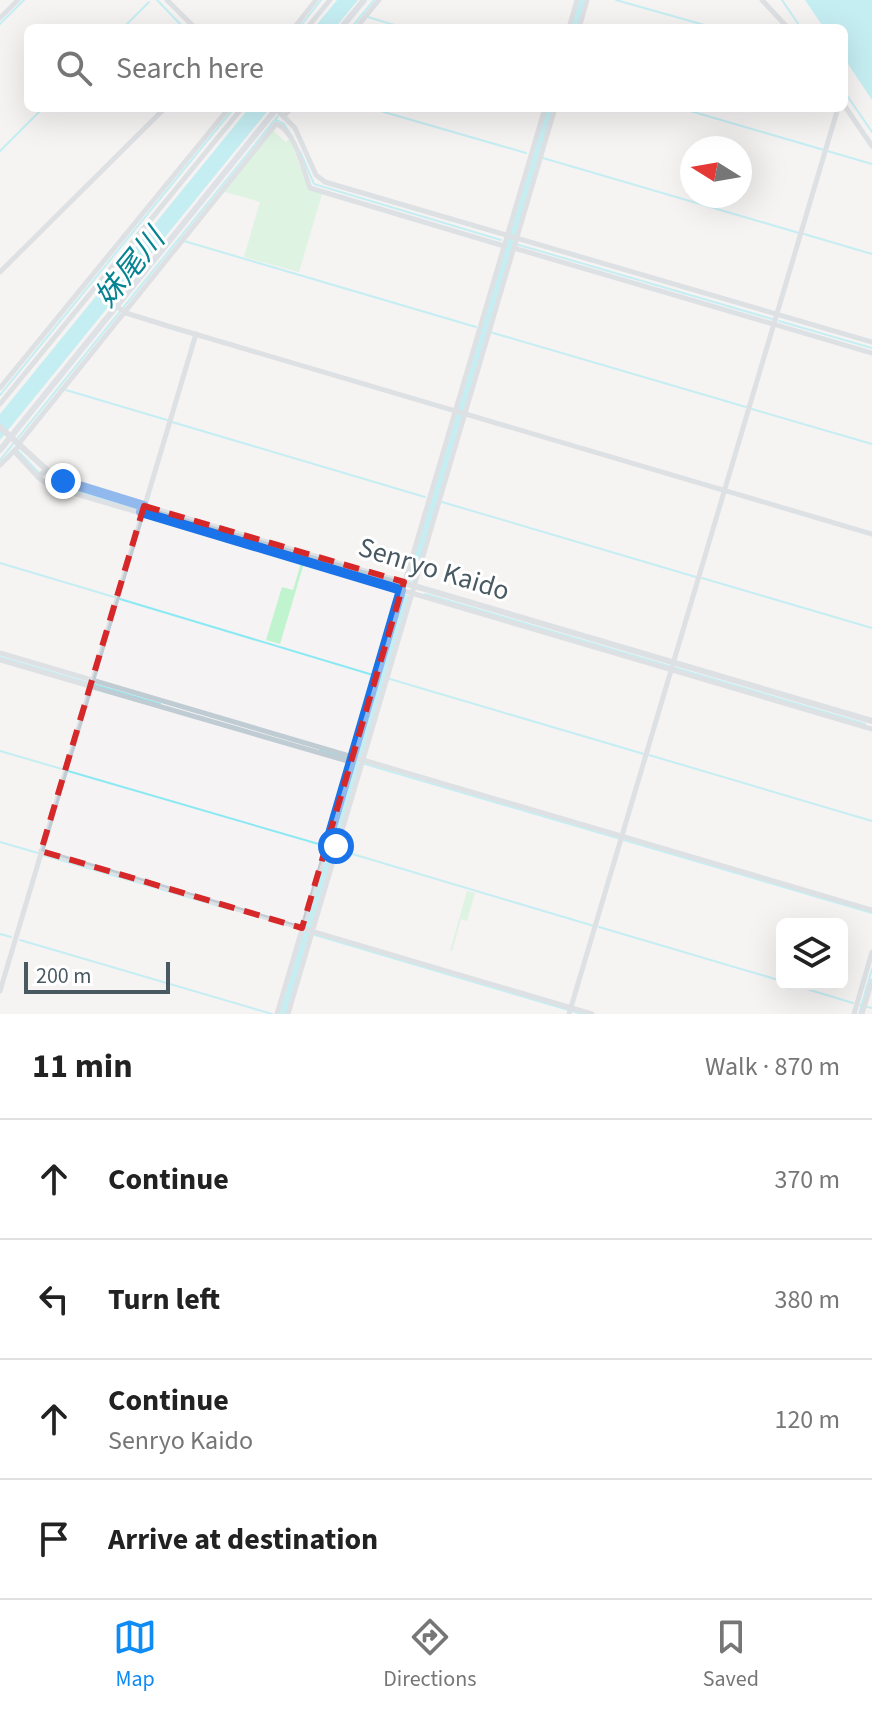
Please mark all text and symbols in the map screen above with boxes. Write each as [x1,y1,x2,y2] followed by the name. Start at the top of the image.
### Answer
[24,24,848,112] search box
[52,46,96,90] icon: search
[116,47,264,90] text: Search here
[680,136,752,208] north arrow
[85,217,177,317] water label: 妹尾川
[45,463,81,499] route end
[353,527,515,611] street label: Senryo Kaido
[318,828,354,864] route start
[776,918,848,990] map controls
[776,918,848,990] button: layers
[24,958,170,994] scale bar
[36,960,91,992] text: 200 m
[32,1042,133,1091] text: 11 min
[705,1048,840,1085] text: Walk · 870 m
[32,1157,76,1201] icon: ahead
[108,1158,229,1201] text: Continue
[774,1161,840,1198] text: 370 m
[32,1277,76,1321] icon: left
[108,1278,220,1321] text: Turn left
[774,1281,840,1318] text: 380 m
[108,1379,229,1422] text: Continue
[32,1397,76,1441] icon: ahead
[774,1401,840,1438] text: 120 m
[108,1422,253,1459] text: Senryo Kaido
[32,1517,76,1561] icon: arrive
[108,1518,378,1561] text: Arrive at destination
[113,1615,157,1695] tab: Map
[383,1615,476,1695] tab: Directions
[703,1615,759,1695] tab: Saved

